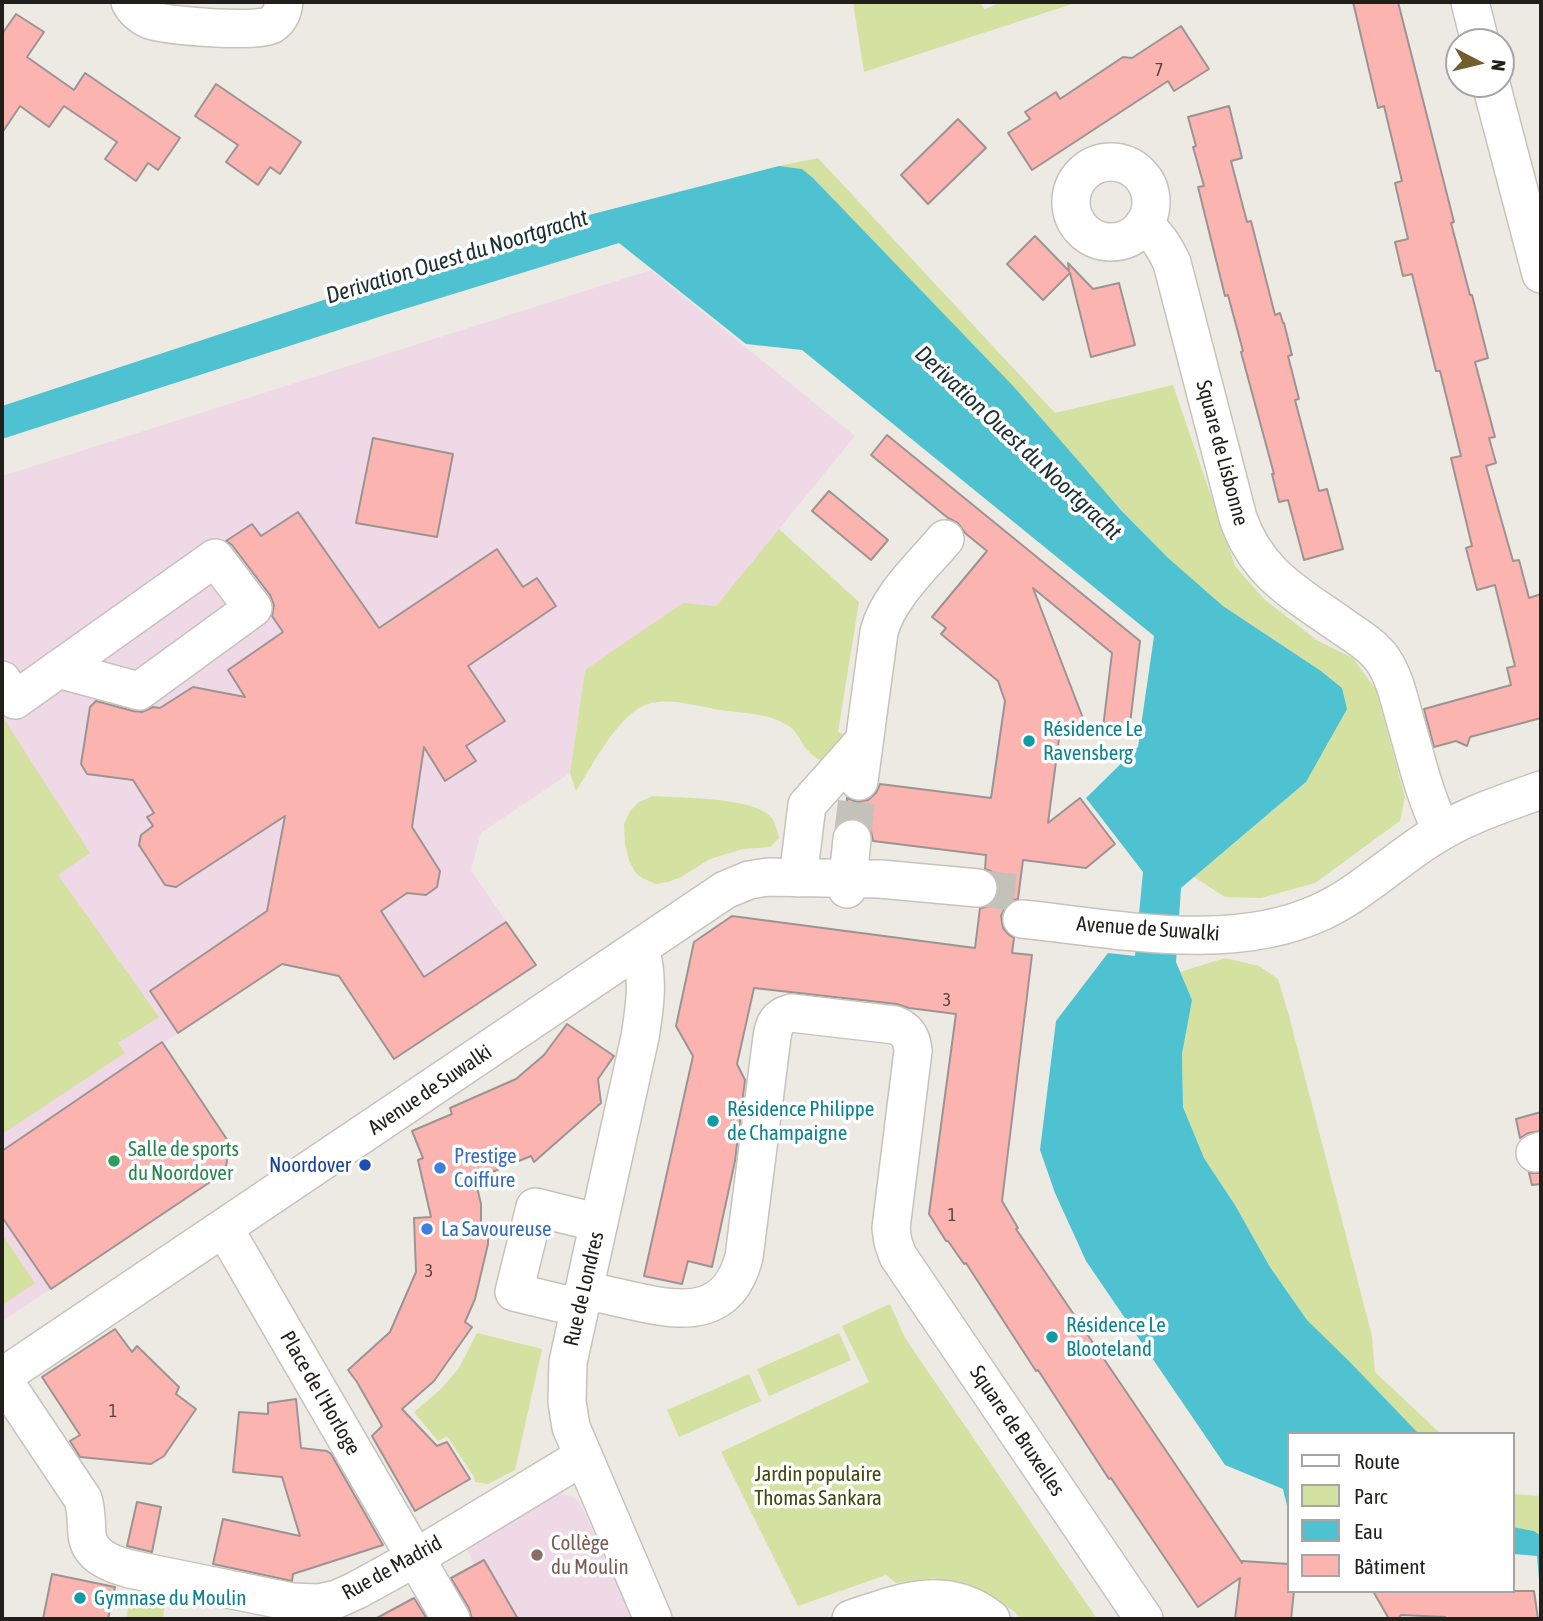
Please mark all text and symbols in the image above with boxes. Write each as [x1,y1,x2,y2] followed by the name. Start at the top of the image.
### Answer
[1445,28,1515,98] north arrow
[1487,58,1510,72] text: N
[1155,59,1163,81] house number: 7
[323,204,591,310] water label: Derivation Ouest du Noortgracht
[909,340,1127,546] water label: Derivation Ouest du Noortgracht
[1190,377,1254,529] street label: Square de Lisbonne
[1043,716,1143,766] place label: Résidence Le Ravensberg
[1021,733,1037,749] marker: Résidence Le Ravensberg
[1076,911,1220,947] street label: Avenue de Suwalki
[943,989,951,1011] house number: 3
[363,1039,497,1141] street label: Avenue de Suwalki
[727,1096,874,1146] place label: Résidence Philippe de Champaigne
[705,1113,721,1129] marker: Résidence Philippe de Champaigne
[128,1136,239,1186] place label: Salle de sports du Noordover
[454,1143,516,1193] place label: Prestige Coiffure
[269,1152,351,1178] place label: Noordover
[106,1153,122,1169] marker: Salle de sports du Noordover
[357,1157,373,1173] marker: Noordover
[432,1160,448,1176] marker: Prestige Coiffure
[948,1204,956,1226] house number: 1
[441,1216,552,1242] place label: La Savoureuse
[419,1221,435,1237] marker: La Savoureuse
[559,1229,609,1349] street label: Rue de Londres
[425,1260,433,1282] house number: 3
[1066,1312,1166,1362] place label: Résidence Le Blooteland
[274,1327,366,1459] street label: Place de l'Horloge
[1044,1329,1060,1345] marker: Résidence Le Blooteland
[964,1361,1070,1501] street label: Square de Bruxelles
[109,1400,117,1422] house number: 1
[1288,1432,1515,1593] legend
[1354,1449,1400,1473] text: Route
[754,1461,882,1511] park label: Jardin populaire Thomas Sankara
[1354,1484,1388,1508] text: Parc
[1354,1519,1383,1543] text: Eau
[338,1530,446,1606] street label: Rue de Madrid
[551,1530,629,1580] place label: Collège du Moulin
[529,1547,545,1563] marker: Collège du Moulin
[1354,1554,1425,1578] text: Bâtiment
[94,1585,246,1611] place label: Gymnase du Moulin
[72,1590,88,1606] marker: Gymnase du Moulin

